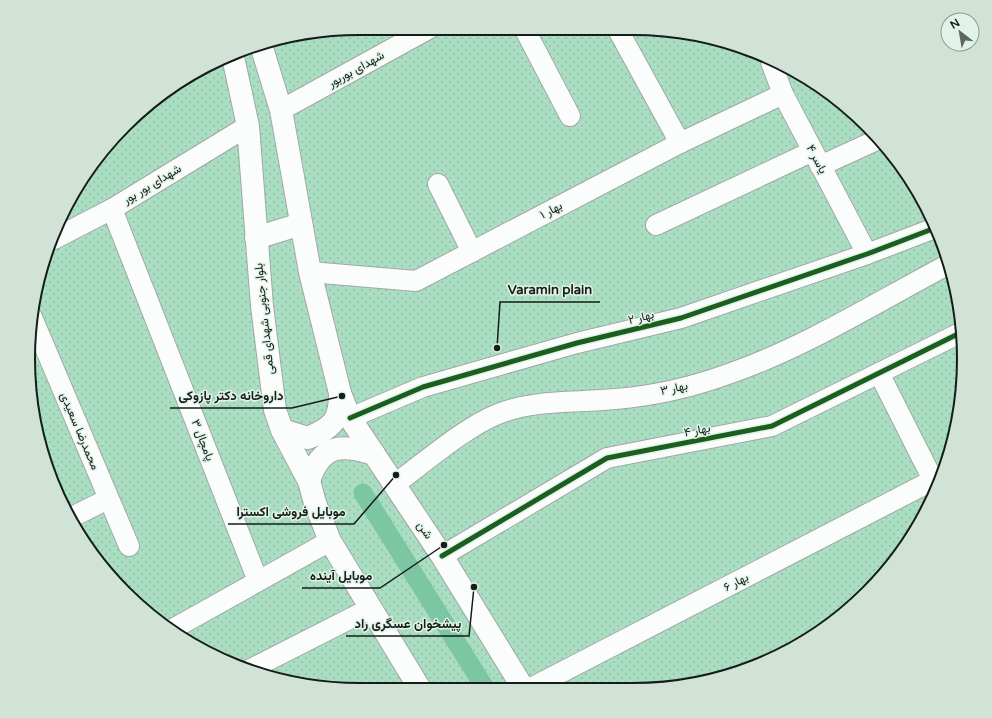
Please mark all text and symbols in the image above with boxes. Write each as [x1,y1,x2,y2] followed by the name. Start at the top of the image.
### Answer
[940,12,980,52] north arrow
[948,16,962,32] text: N
[325,48,387,91] street label: شهدای بوربور
[803,142,831,177] street label: یاسر ۴
[120,161,184,208] street label: شهدای بور بور
[537,198,565,223] street label: بهار ۱
[251,262,278,376] street label: بلوار جنوبی شهدای قمی
[500,277,600,302] callout: Varamin plain
[508,282,592,298] text: Varamin plain
[627,307,656,328] street label: بهار ۲
[659,378,689,399] street label: بهار ۳
[170,383,292,408] callout: داروخانه دکتر پازوکی
[178,388,284,405] text: داروخانه دکتر پازوکی
[56,390,103,472] street label: محمدرضا سعیدی
[188,417,217,463] street label: پامچال ۳
[683,421,712,440] street label: بهار ۴
[228,499,354,524] callout: موبایل فروشی اکسترا
[236,504,346,520] text: موبایل فروشی اکسترا
[413,519,436,542] street label: شن
[302,563,380,588] callout: موبایل آینده
[310,568,372,584] text: موبایل آینده
[721,570,751,595] street label: بهار ۶
[346,611,469,636] callout: پیشخوان عسگری راد
[355,616,462,633] text: پیشخوان عسگری راد

